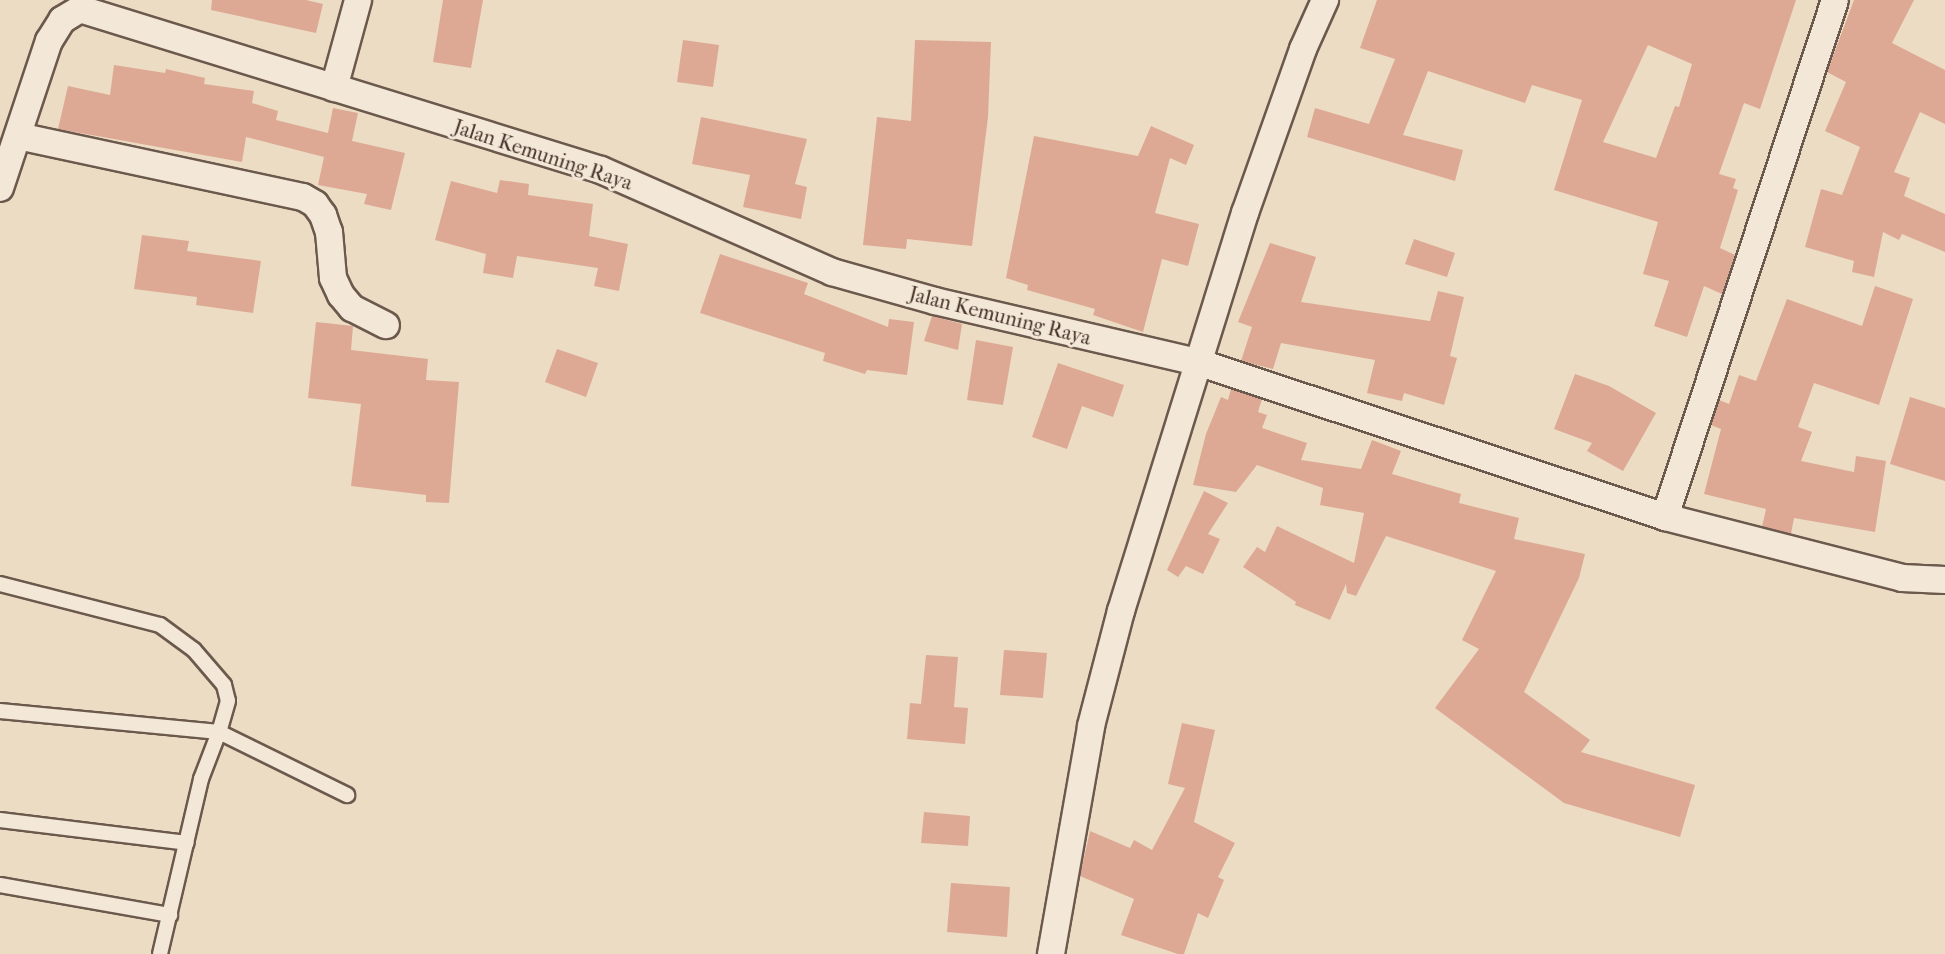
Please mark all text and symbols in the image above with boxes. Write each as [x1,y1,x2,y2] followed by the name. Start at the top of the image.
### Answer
[451,115,635,195] street label: Jalan Kemuning Raya
[907,282,1093,350] street label: Jalan Kemuning Raya

